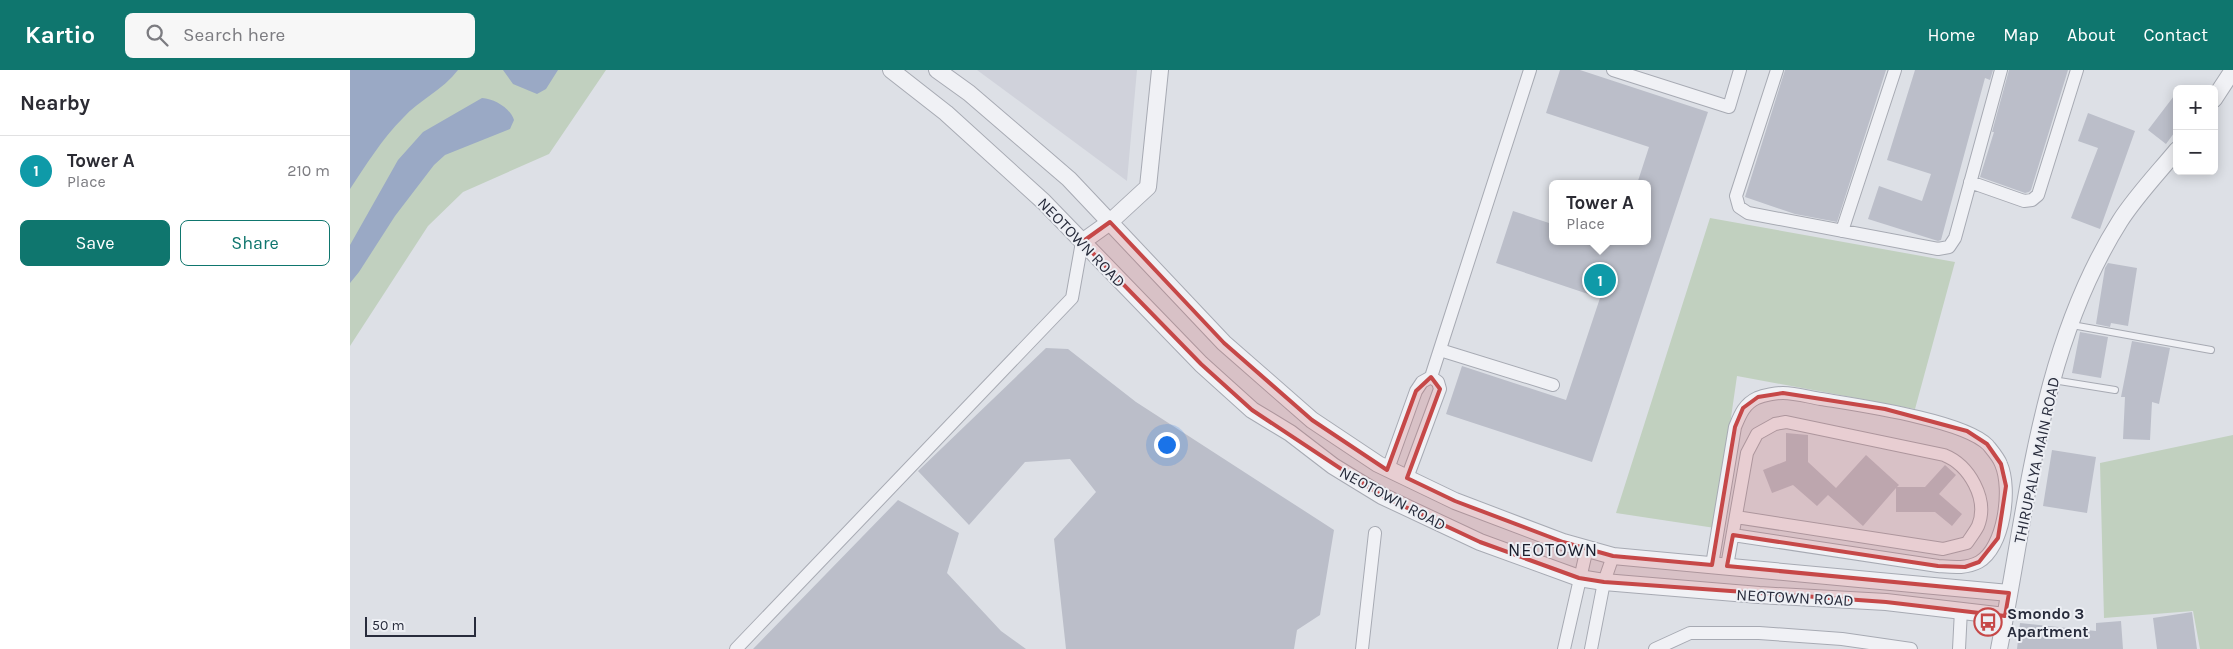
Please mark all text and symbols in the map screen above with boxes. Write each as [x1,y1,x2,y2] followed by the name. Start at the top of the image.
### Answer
[125,13,475,58] search box
[25,21,95,49] text: Kartio
[143,21,171,49] icon: search
[183,24,285,46] text: Search here
[1927,24,1975,46] text: Home
[2003,24,2039,46] text: Map
[2067,24,2116,46] text: About
[2144,24,2208,46] text: Contact
[2173,85,2218,175] map controls
[2173,85,2218,130] button: +
[20,91,90,115] text: Nearby
[2173,130,2218,175] button: −
[67,150,135,172] text: Tower A
[33,161,39,180] text: 1
[287,161,330,180] text: 210 m
[67,172,106,191] text: Place
[1549,180,1651,245] popup
[1566,192,1634,214] text: Tower A
[1034,193,1129,291] street label: NEOTOWN ROAD
[1566,214,1605,233] text: Place
[20,220,170,266] button: Save
[180,220,330,266] button: Share
[1584,261,1616,299] pin: 1
[2010,375,2063,545] street label: THIRUPALYA MAIN ROAD
[1154,432,1180,458] your location
[1336,462,1449,534] street label: NEOTOWN ROAD
[1508,539,1598,561] district label: NEOTOWN
[1736,585,1854,610] street label: NEOTOWN ROAD
[2007,604,2089,641] place label: Smondo 3 Apartment
[1973,607,2003,637] bus stop icon: Smondo 3 Apartment
[365,614,476,637] scale bar
[372,617,405,634] text: 50 m

